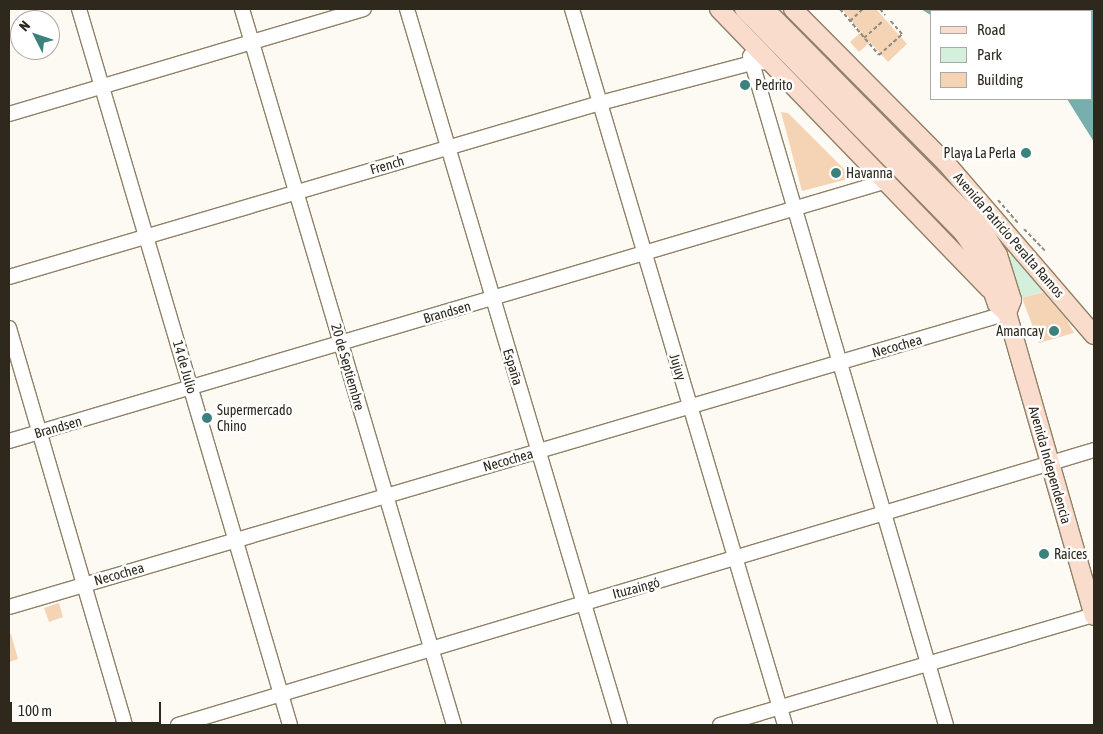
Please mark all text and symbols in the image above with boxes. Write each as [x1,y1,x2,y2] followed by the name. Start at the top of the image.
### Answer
[10,10,60,60] north arrow
[930,10,1093,100] legend
[16,17,33,34] text: N
[977,21,1006,38] text: Road
[977,46,1002,63] text: Park
[977,71,1023,88] text: Building
[755,77,792,93] place label: Pedrito
[739,79,751,91] marker: Pedrito
[944,145,1016,161] place label: Playa La Perla
[1020,147,1032,159] marker: Playa La Perla
[368,152,406,178] street label: French
[846,165,893,181] place label: Havanna
[830,167,842,179] marker: Havanna
[950,169,1068,301] street label: Avenida Patricio Peralta Ramos
[421,297,473,327] street label: Brandsen
[328,322,368,412] street label: 20 de Septiembre
[996,323,1044,339] place label: Amancay
[1048,325,1060,337] marker: Amancay
[870,331,924,361] street label: Necochea
[169,338,201,396] street label: 14 de Julio
[500,347,526,387] street label: España
[666,352,690,382] street label: Jujuy
[217,402,292,434] place label: Supermercado Chino
[1025,404,1075,526] street label: Avenida Independencia
[32,412,84,442] street label: Brandsen
[201,412,213,424] marker: Supermercado Chino
[481,445,535,475] street label: Necochea
[1054,546,1087,562] place label: Raices
[1038,548,1050,560] marker: Raices
[92,559,146,589] street label: Necochea
[611,574,661,602] street label: Ituzaingó
[12,692,164,724] scale bar
[18,702,52,719] text: 100 m

